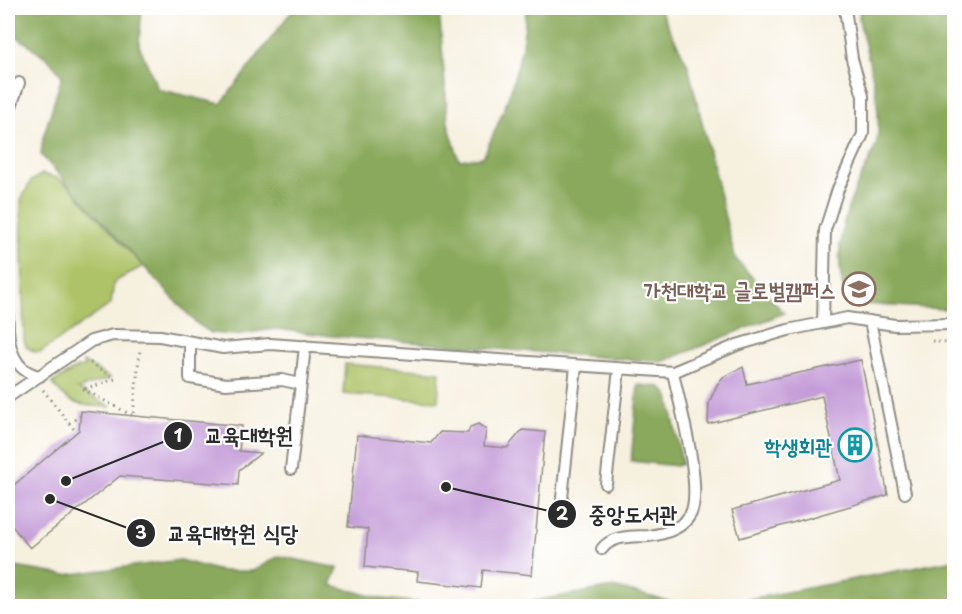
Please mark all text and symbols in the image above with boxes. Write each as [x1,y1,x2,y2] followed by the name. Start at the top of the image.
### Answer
[841,271,877,307] school or university icon: 가천대학교 글로벌캠퍼스
[643,273,836,305] place label: 가천대학교 글로벌캠퍼스
[163,416,305,456] callout: 교육대학원
[205,417,293,450] text: 교육대학원
[174,421,183,448] text: 1
[837,427,873,463] building icon: 학생회관
[763,429,832,461] place label: 학생회관
[547,494,689,534] callout: 중앙도서관
[589,496,678,529] text: 중앙도서관
[556,499,569,526] text: 2
[126,513,311,553] callout: 교육대학원 식당
[168,515,299,548] text: 교육대학원 식당
[135,518,147,545] text: 3

